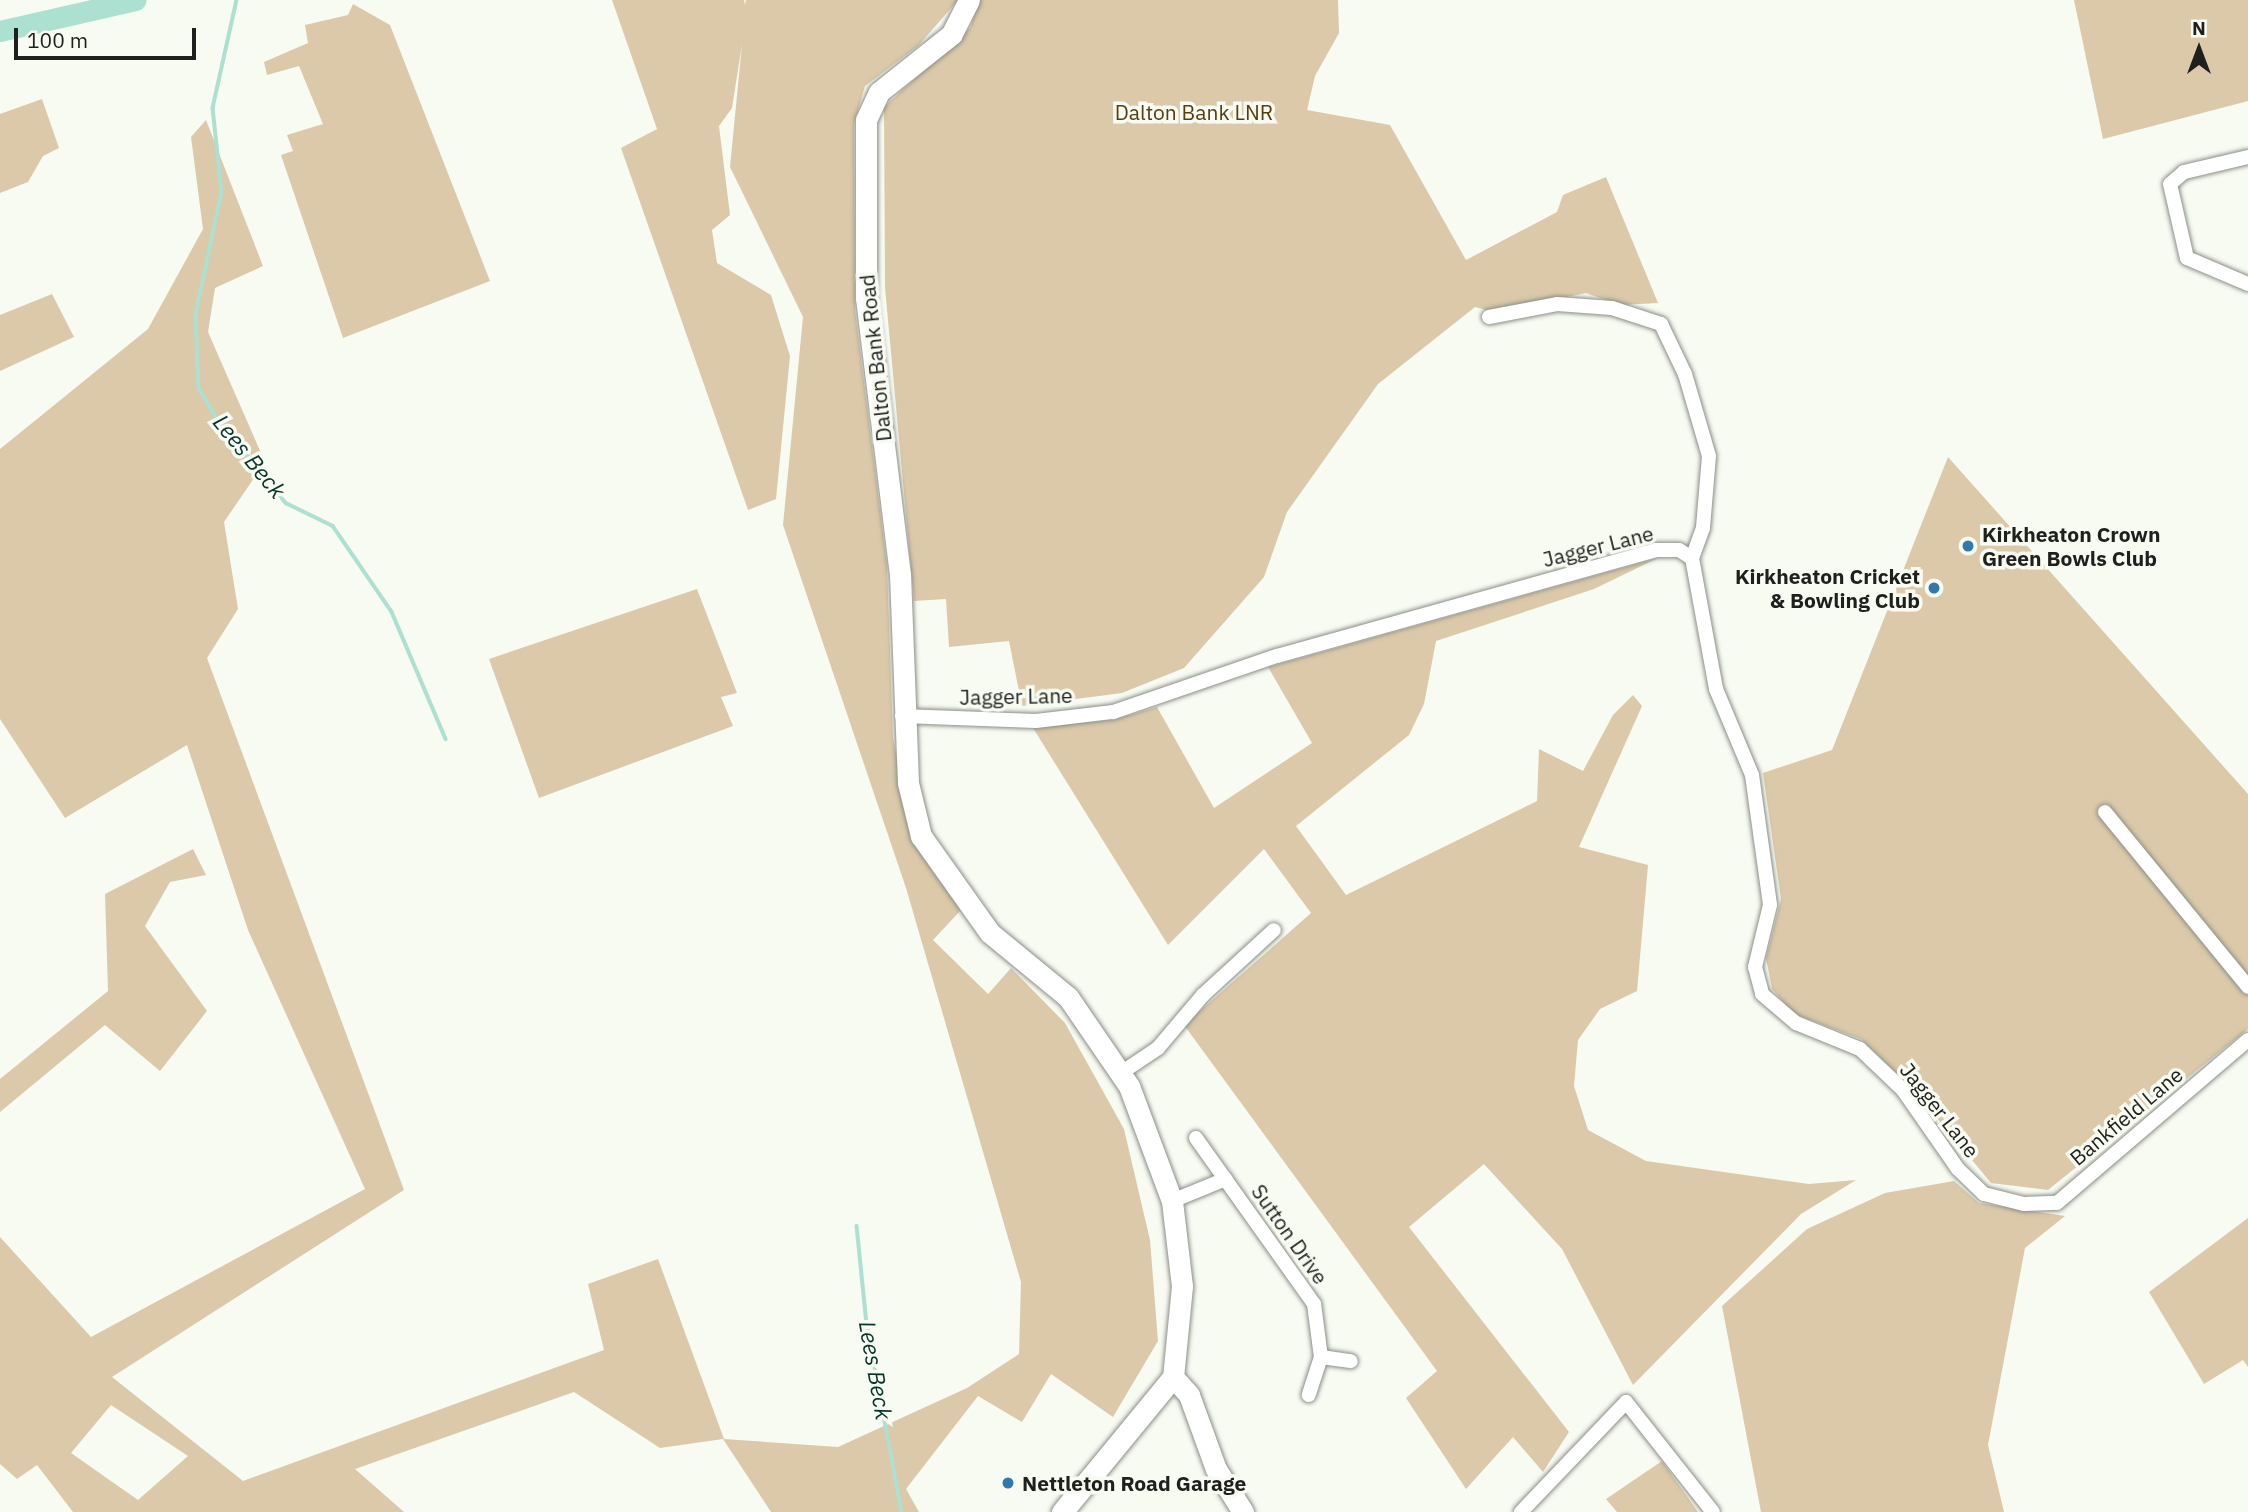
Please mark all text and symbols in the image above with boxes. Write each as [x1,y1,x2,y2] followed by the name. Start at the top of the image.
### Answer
[18,14,200,58] scale bar
[2164,14,2234,84] north arrow
[2192,16,2206,40] text: N
[27,26,88,54] text: 100 m
[1115,99,1273,125] park label: Dalton Bank LNR
[854,273,896,443] street label: Dalton Bank Road
[208,409,292,503] water label: Lees Beck
[1540,520,1656,572] street label: Jagger Lane
[1982,521,2160,571] place label: Kirkheaton Crown Green Bowls Club
[1960,538,1976,554] marker: Kirkheaton Crown Green Bowls Club
[1735,563,1920,613] place label: Kirkheaton Cricket & Bowling Club
[1926,580,1942,596] marker: Kirkheaton Cricket & Bowling Club
[959,682,1073,710] street label: Jagger Lane
[1895,1058,1985,1162] street label: Jagger Lane
[2065,1062,2187,1170] street label: Bankfield Lane
[1246,1179,1334,1289] street label: Sutton Drive
[854,1318,898,1422] water label: Lees Beck
[1022,1470,1246,1496] place label: Nettleton Road Garage
[1000,1475,1016,1491] marker: Nettleton Road Garage

